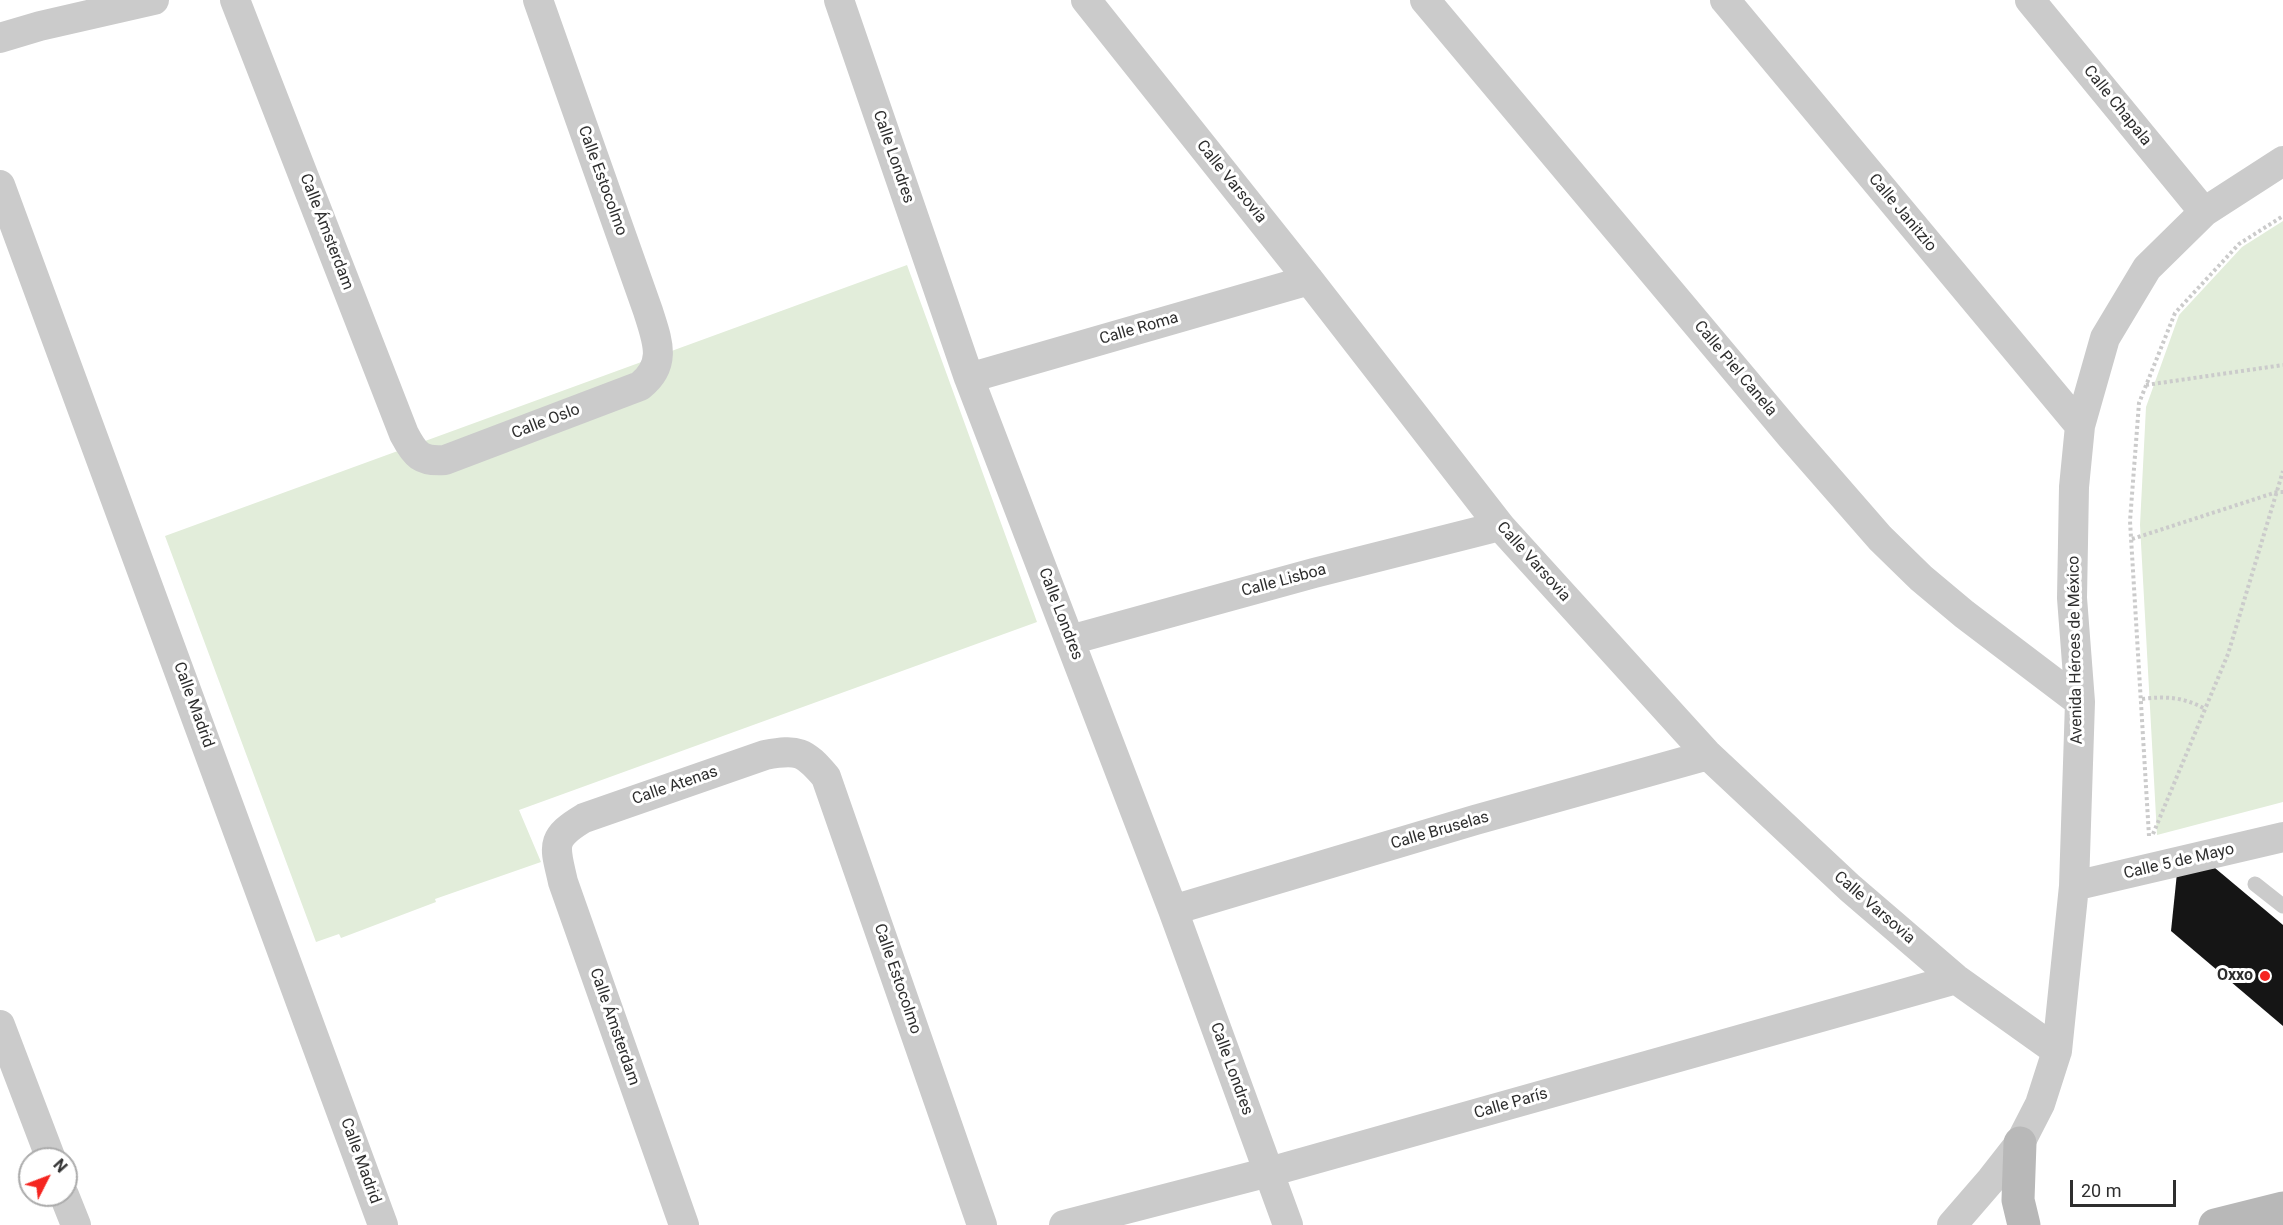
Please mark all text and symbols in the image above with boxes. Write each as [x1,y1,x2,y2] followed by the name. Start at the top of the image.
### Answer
[2079,62,2155,150] street label: Calle Chapala
[868,108,918,206] street label: Calle Londres
[573,123,631,239] street label: Calle Estocolmo
[1192,137,1270,227] street label: Calle Varsovia
[1864,170,1940,256] street label: Calle Janitzio
[295,171,357,293] street label: Calle Ámsterdam
[1097,309,1181,349] street label: Calle Roma
[1689,317,1781,421] street label: Calle Piel Canela
[509,400,583,444] street label: Calle Oslo
[1492,518,1574,606] street label: Calle Varsovia
[2065,555,2087,745] street label: Avenida Héroes de México
[1240,560,1328,602] street label: Calle Lisboa
[1034,565,1086,663] street label: Calle Londres
[169,660,217,750] street label: Calle Madrid
[630,762,720,810] street label: Calle Atenas
[1389,808,1491,854] street label: Calle Bruselas
[2122,840,2236,884] street label: Calle 5 de Mayo
[1830,868,1918,948] street label: Calle Varsovia
[869,921,925,1037] street label: Calle Estocolmo
[585,966,643,1088] street label: Calle Ámsterdam
[2217,966,2253,986] place label: Oxxo
[2258,969,2272,983] marker: Oxxo
[1205,1020,1257,1118] street label: Calle Londres
[1472,1084,1550,1124] street label: Calle París
[336,1116,384,1206] street label: Calle Madrid
[18,1147,78,1207] north arrow
[49,1155,71,1177] text: N
[2073,1168,2180,1206] scale bar
[2081,1180,2121,1201] text: 20 m

